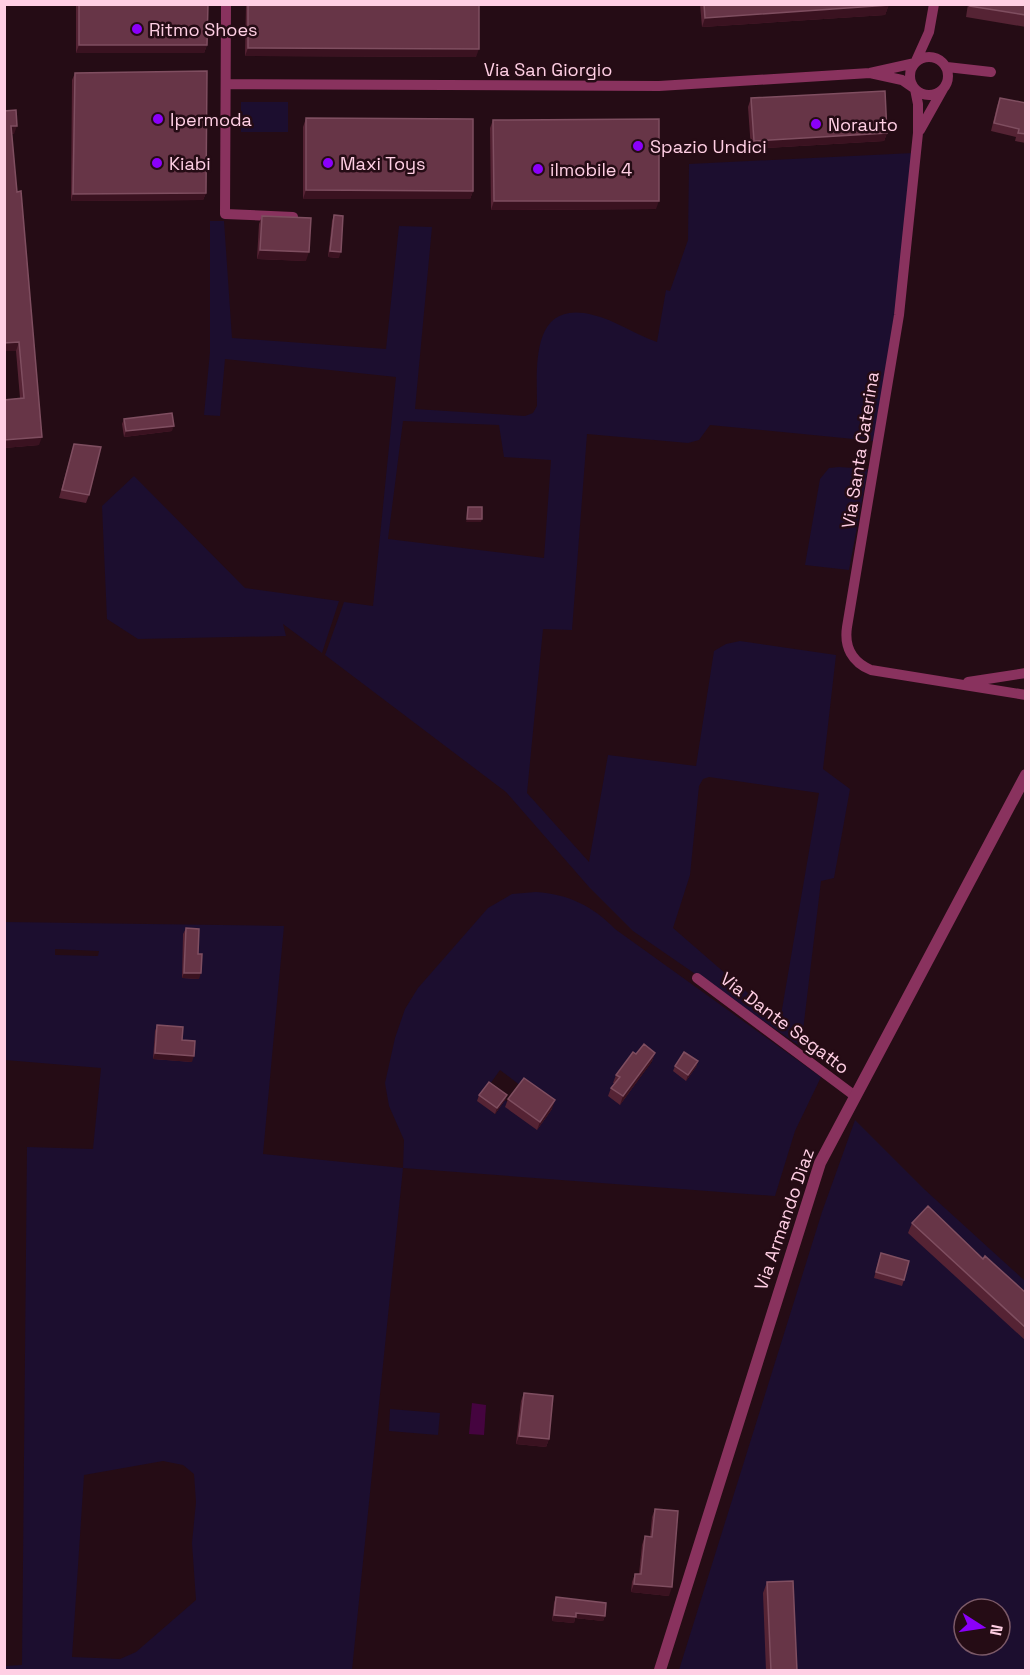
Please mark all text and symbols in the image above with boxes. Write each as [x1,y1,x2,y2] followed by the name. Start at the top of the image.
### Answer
[149,18,258,41] place label: Ritmo Shoes
[130,22,144,36] marker: Ritmo Shoes
[484,58,612,81] street label: Via San Giorgio
[170,108,252,131] place label: Ipermoda
[151,112,165,126] marker: Ipermoda
[828,113,898,136] place label: Norauto
[809,117,823,131] marker: Norauto
[650,135,767,158] place label: Spazio Undici
[631,139,645,153] marker: Spazio Undici
[169,152,211,175] place label: Kiabi
[340,152,426,175] place label: Maxi Toys
[150,156,164,170] marker: Kiabi
[321,156,335,170] marker: Maxi Toys
[550,158,632,181] place label: ilmobile 4
[531,162,545,176] marker: ilmobile 4
[836,370,884,530] street label: Via Santa Caterina
[716,967,854,1079] street label: Via Dante Segatto
[749,1145,819,1293] street label: Via Armando Diaz
[952,1597,1012,1657] north arrow
[985,1623,1008,1637] text: N

